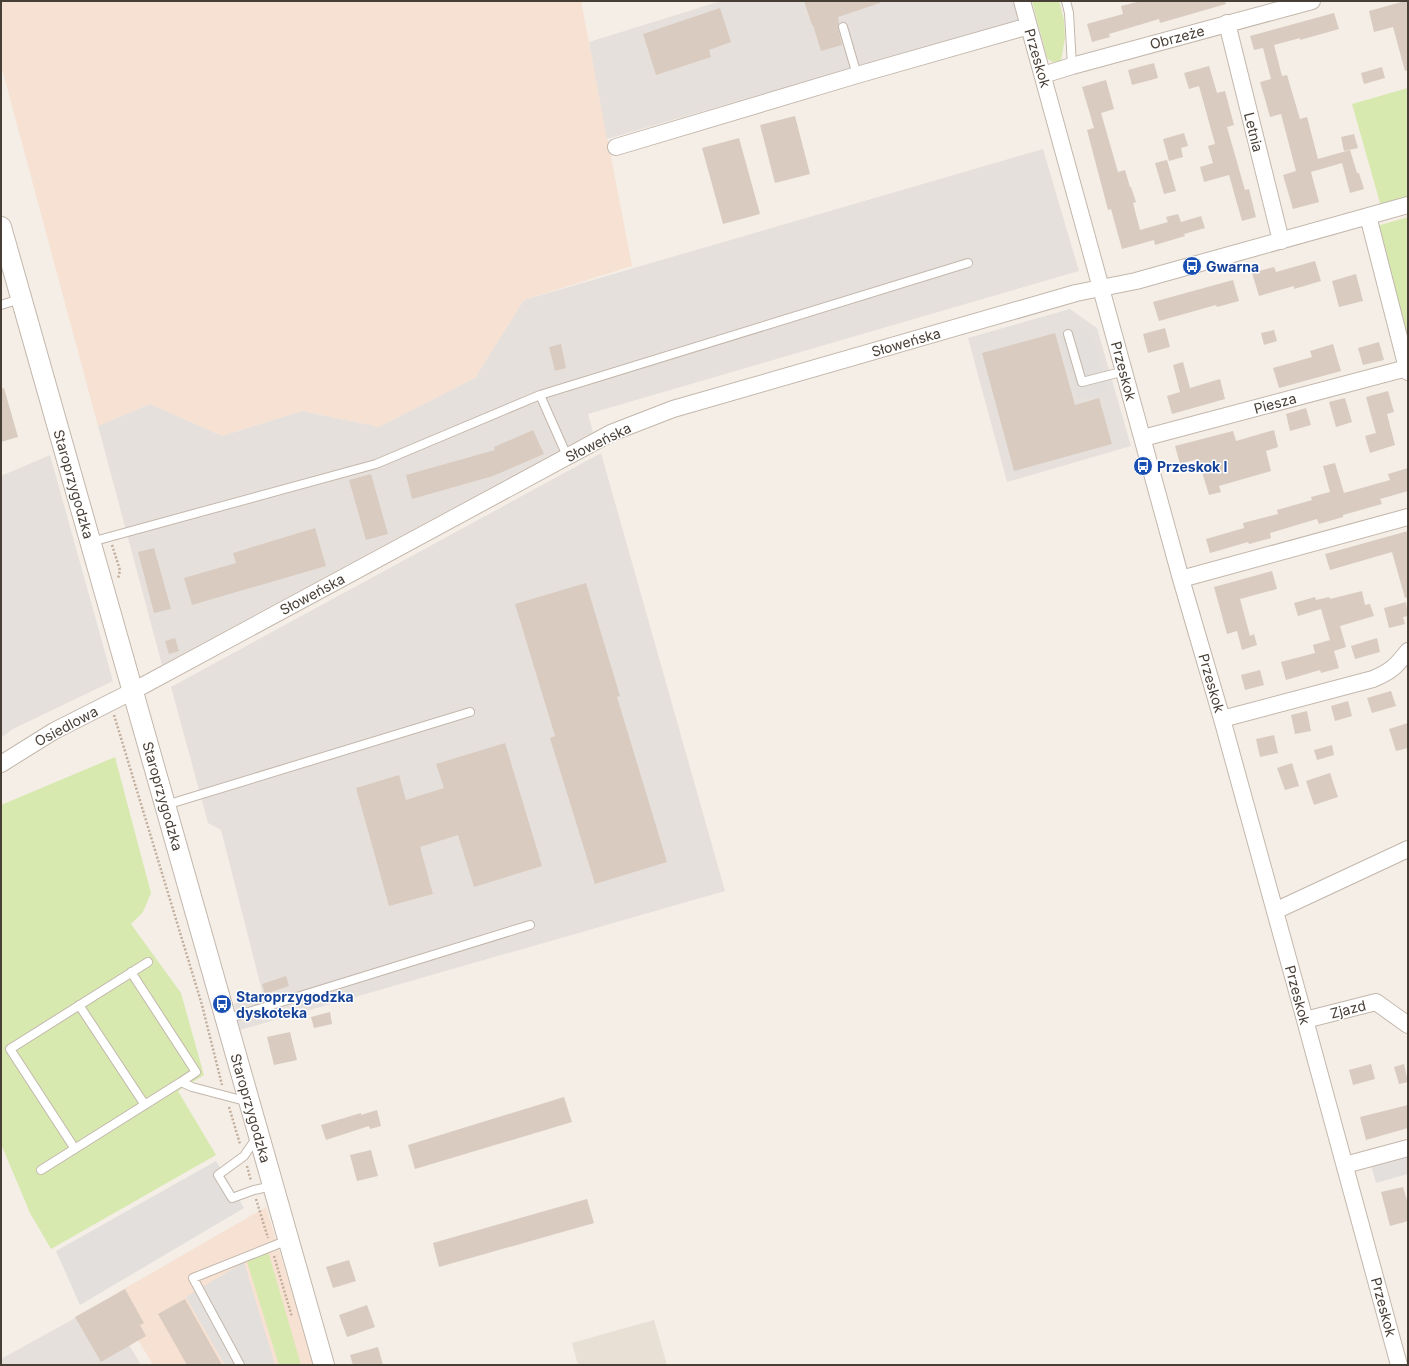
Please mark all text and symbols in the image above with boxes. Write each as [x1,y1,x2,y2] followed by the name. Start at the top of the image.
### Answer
[1148,22,1206,52] street label: Obrzeże
[1021,26,1055,90] street label: Przeskok
[1241,110,1267,154] street label: Letnia
[1181,255,1203,277] bus stop icon: Gwarna
[1206,258,1259,275] place label: Gwarna
[869,324,943,360] street label: Słoweńska
[1108,339,1140,403] street label: Przeskok
[1252,389,1298,417] street label: Piesza
[562,419,634,465] street label: Słoweńska
[50,427,98,541] street label: Staroprzygodzka
[1132,455,1154,477] bus stop icon: Przeskok I
[1157,458,1227,475] place label: Przeskok I
[277,570,347,618] street label: Słoweńska
[1195,651,1229,715] street label: Przeskok
[32,702,100,750] street label: Osiedlowa
[139,739,187,853] street label: Staroprzygodzka
[1282,963,1314,1027] street label: Przeskok
[236,988,354,1021] place label: Staroprzygodzka dyskoteka
[211,993,233,1015] bus stop icon: Staroprzygodzka dyskoteka
[1328,996,1368,1022] street label: Zjazd
[227,1051,275,1165] street label: Staroprzygodzka
[1368,1275,1400,1339] street label: Przeskok

